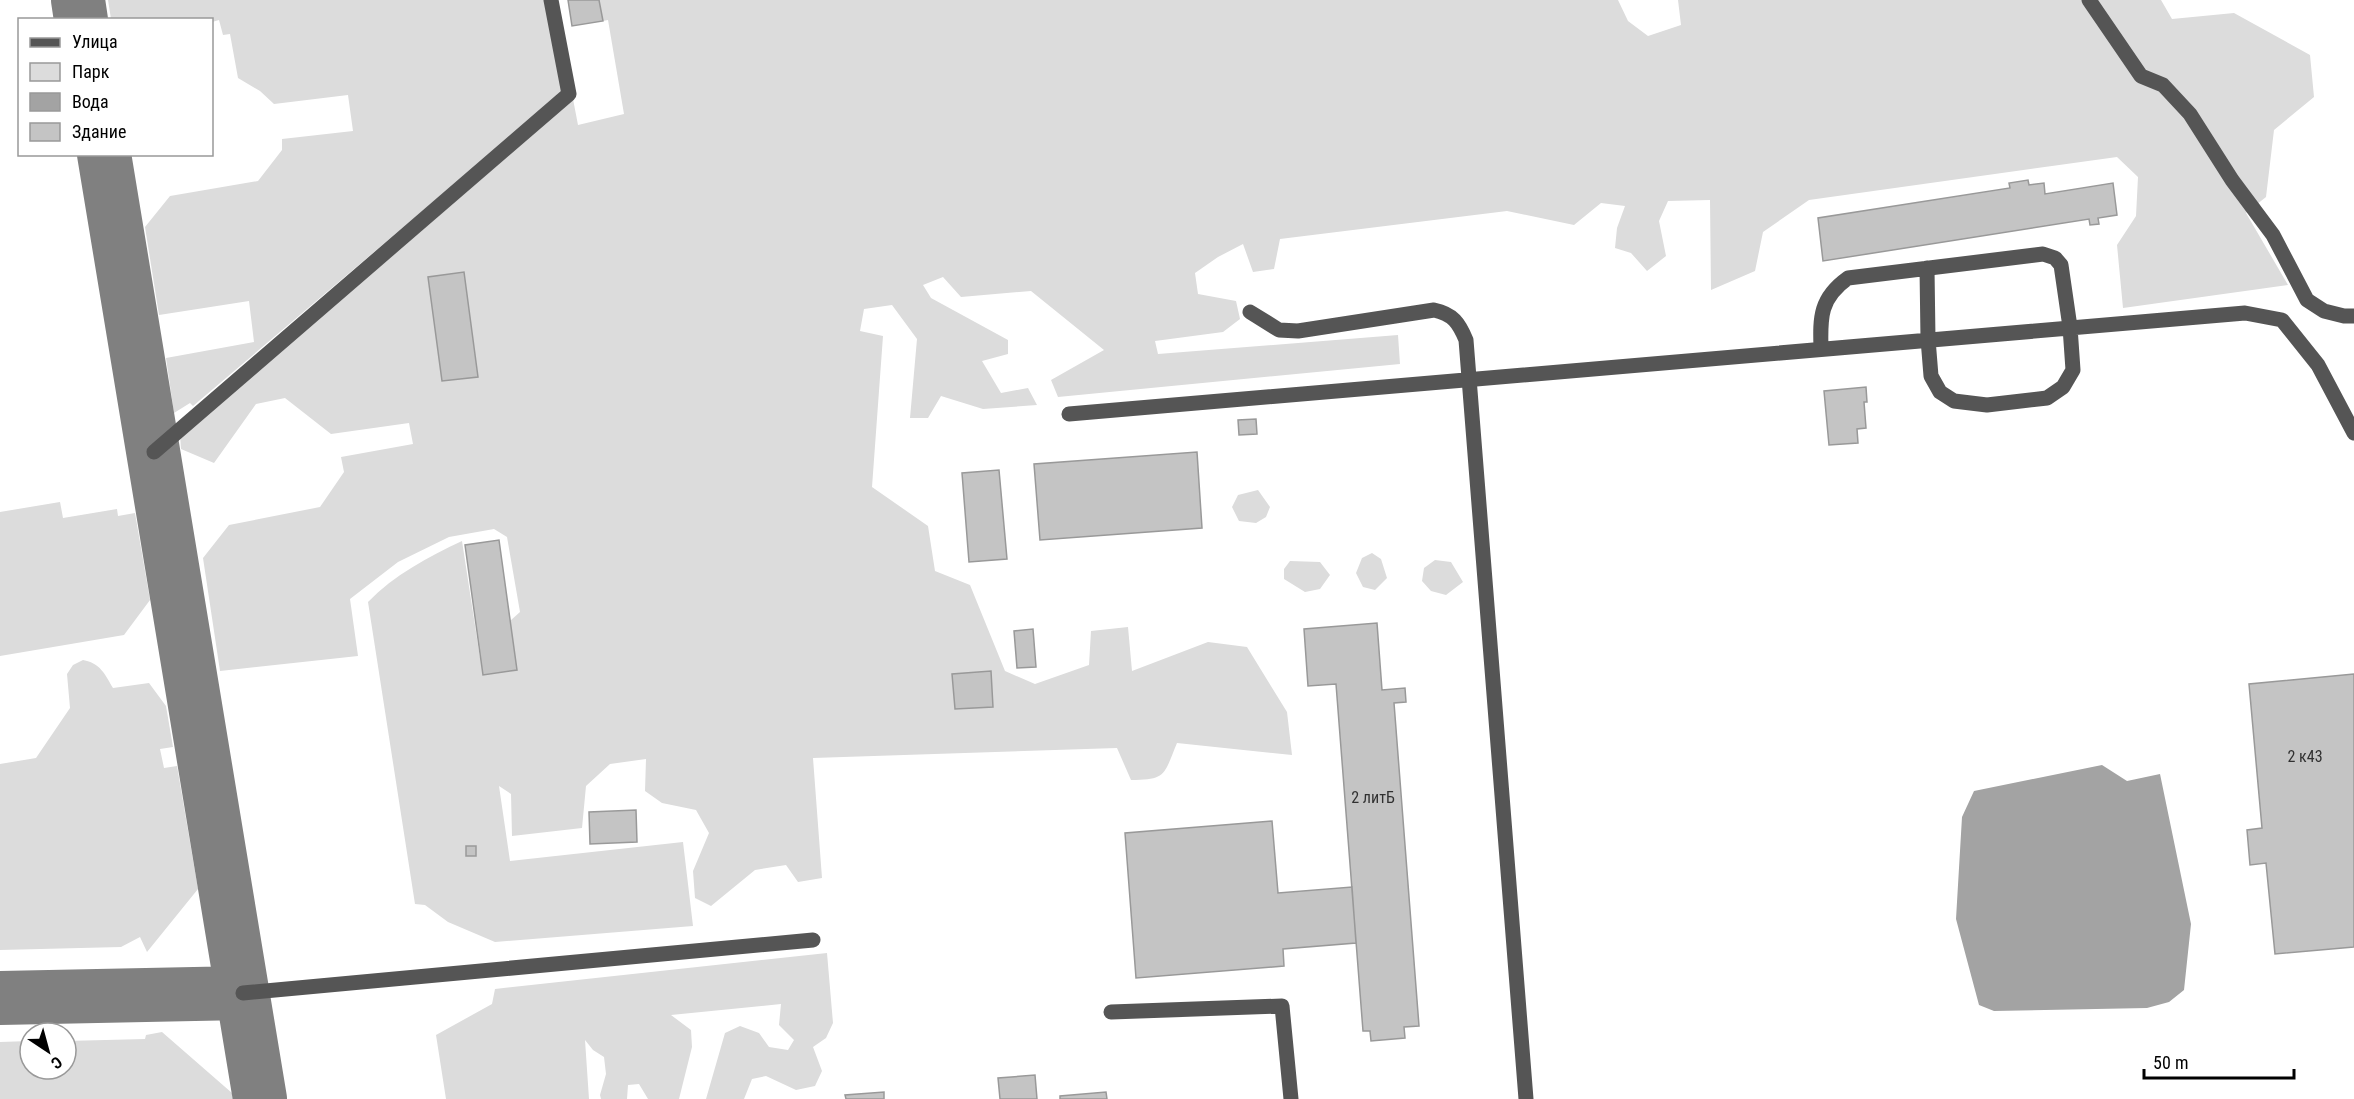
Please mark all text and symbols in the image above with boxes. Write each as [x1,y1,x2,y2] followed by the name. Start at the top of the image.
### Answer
[18,18,213,156] legend
[72,31,118,52] text: Улица
[72,61,110,82] text: Парк
[72,91,109,112] text: Вода
[72,121,126,142] text: Здание
[2287,747,2323,766] house number: 2 к43
[1351,788,1395,807] house number: 2 литБ
[18,1021,78,1081] north arrow
[2144,1042,2294,1080] scale bar
[47,1052,66,1073] text: С
[2153,1052,2188,1073] text: 50 m

